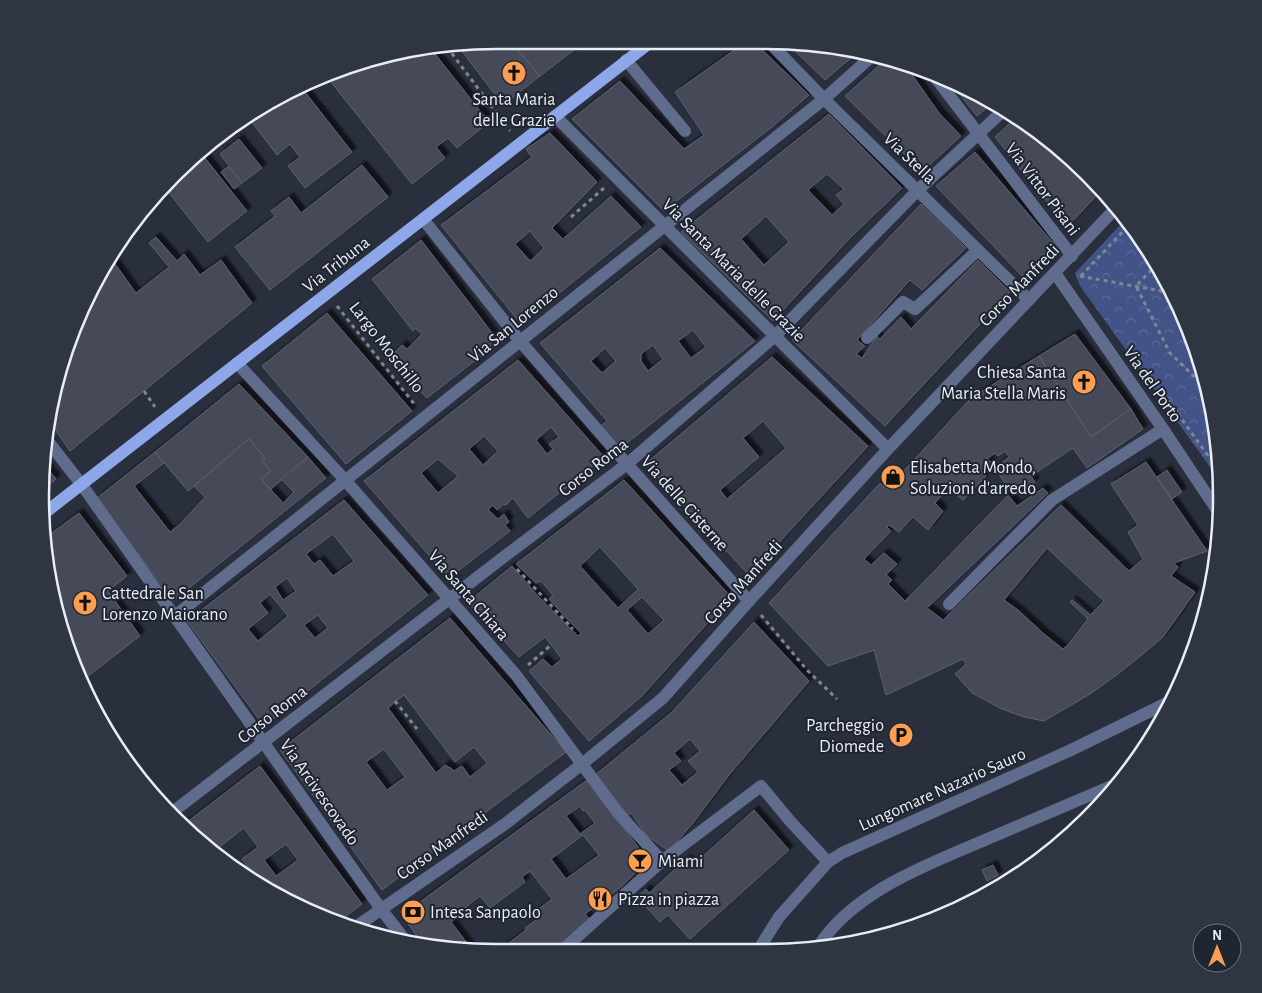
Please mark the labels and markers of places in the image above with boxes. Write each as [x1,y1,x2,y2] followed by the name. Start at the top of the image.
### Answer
[501,60,527,86] church icon: Santa Maria delle Grazie
[472,91,556,130] place label: Santa Maria delle Grazie
[941,364,1066,403] place label: Chiesa Santa Maria Stella Maris
[1071,369,1097,395] church icon: Chiesa Santa Maria Stella Maris
[910,459,1036,498] place label: Elisabetta Mondo, Soluzioni d'arredo
[880,464,906,490] shop icon: Elisabetta Mondo, Soluzioni d'arredo
[102,585,228,624] place label: Cattedrale San Lorenzo Maiorano
[72,590,98,616] church icon: Cattedrale San Lorenzo Maiorano
[806,717,884,756] place label: Parcheggio Diomede
[888,722,914,748] parking icon: Parcheggio Diomede
[627,848,653,874] bar icon: Miami
[658,853,703,871] place label: Miami
[587,886,613,912] restaurant icon: Pizza in piazza
[618,891,719,909] place label: Pizza in piazza
[400,899,426,925] bank icon: Intesa Sanpaolo
[430,904,541,922] place label: Intesa Sanpaolo

